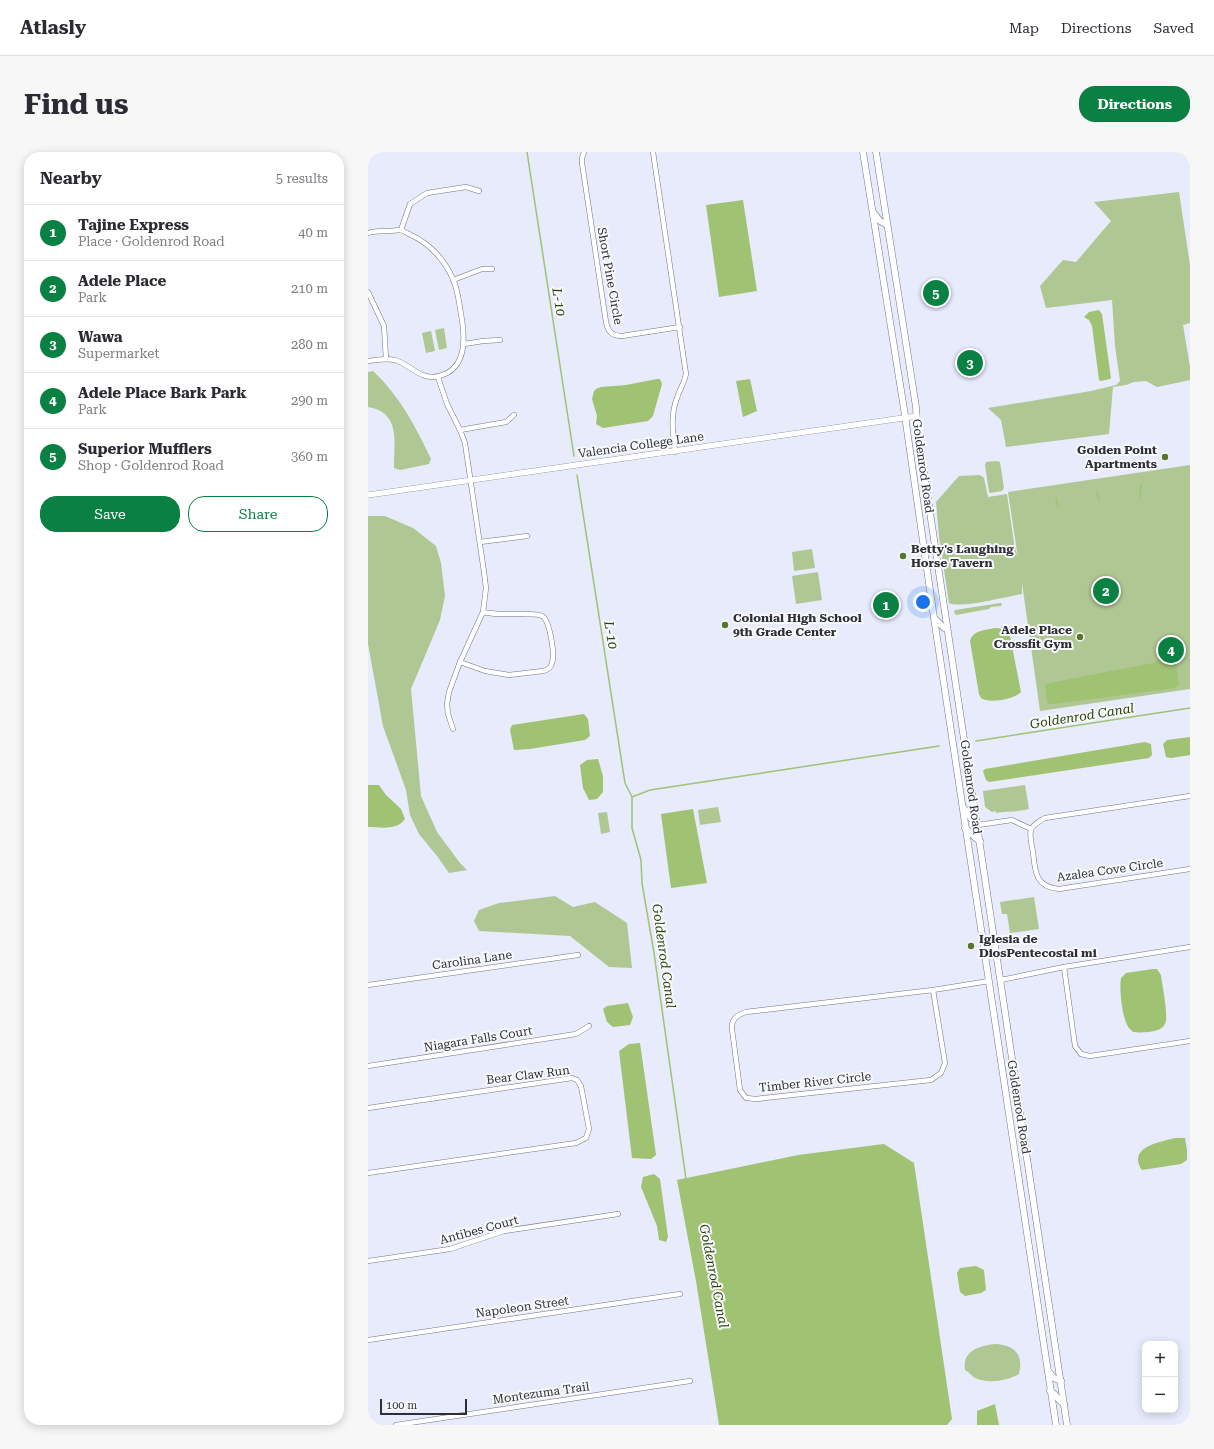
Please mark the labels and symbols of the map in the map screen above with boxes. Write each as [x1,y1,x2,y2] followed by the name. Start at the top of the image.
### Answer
[595,226,626,326] street label: Short Pine Circle
[923,278,949,308] pin: 5
[549,286,569,317] water label: L-10
[957,348,983,378] pin: 3
[909,418,937,514] street label: Goldenrod Road
[577,429,705,461] street label: Valencia College Lane
[1077,443,1157,471] place label: Golden Point Apartments
[1160,452,1170,462] marker: Golden Point Apartments
[911,542,1014,570] place label: Betty's Laughing Horse Tavern
[898,551,908,561] marker: Betty's Laughing Horse Tavern
[1093,576,1119,606] pin: 2
[873,590,899,620] pin: 1
[913,592,933,612] your location
[733,611,862,639] place label: Colonial High School 9th Grade Center
[601,619,621,650] water label: L-10
[720,620,730,630] marker: Colonial High School 9th Grade Center
[994,623,1072,651] place label: Adele Place Crossfit Gym
[1075,632,1085,642] marker: Adele Place Crossfit Gym
[1158,635,1184,665] pin: 4
[1029,700,1135,732] water label: Goldenrod Canal
[957,739,985,835] street label: Goldenrod Road
[1056,856,1164,884] street label: Azalea Cove Circle
[649,903,679,1009] water label: Goldenrod Canal
[979,932,1097,960] place label: Iglesia de DiosPentecostal mi
[966,941,976,951] marker: Iglesia de DiosPentecostal mi
[431,947,513,973] street label: Carolina Lane
[423,1023,534,1055] street label: Niagara Falls Court
[1005,1059,1033,1155] street label: Goldenrod Road
[485,1063,571,1087] street label: Bear Claw Run
[758,1069,872,1095] street label: Timber River Circle
[438,1213,520,1247] street label: Antibes Court
[697,1223,731,1329] water label: Goldenrod Canal
[474,1293,570,1320] street label: Napoleon Street
[492,1379,591,1407] street label: Montezuma Trail
[380,1397,467,1416] scale bar

